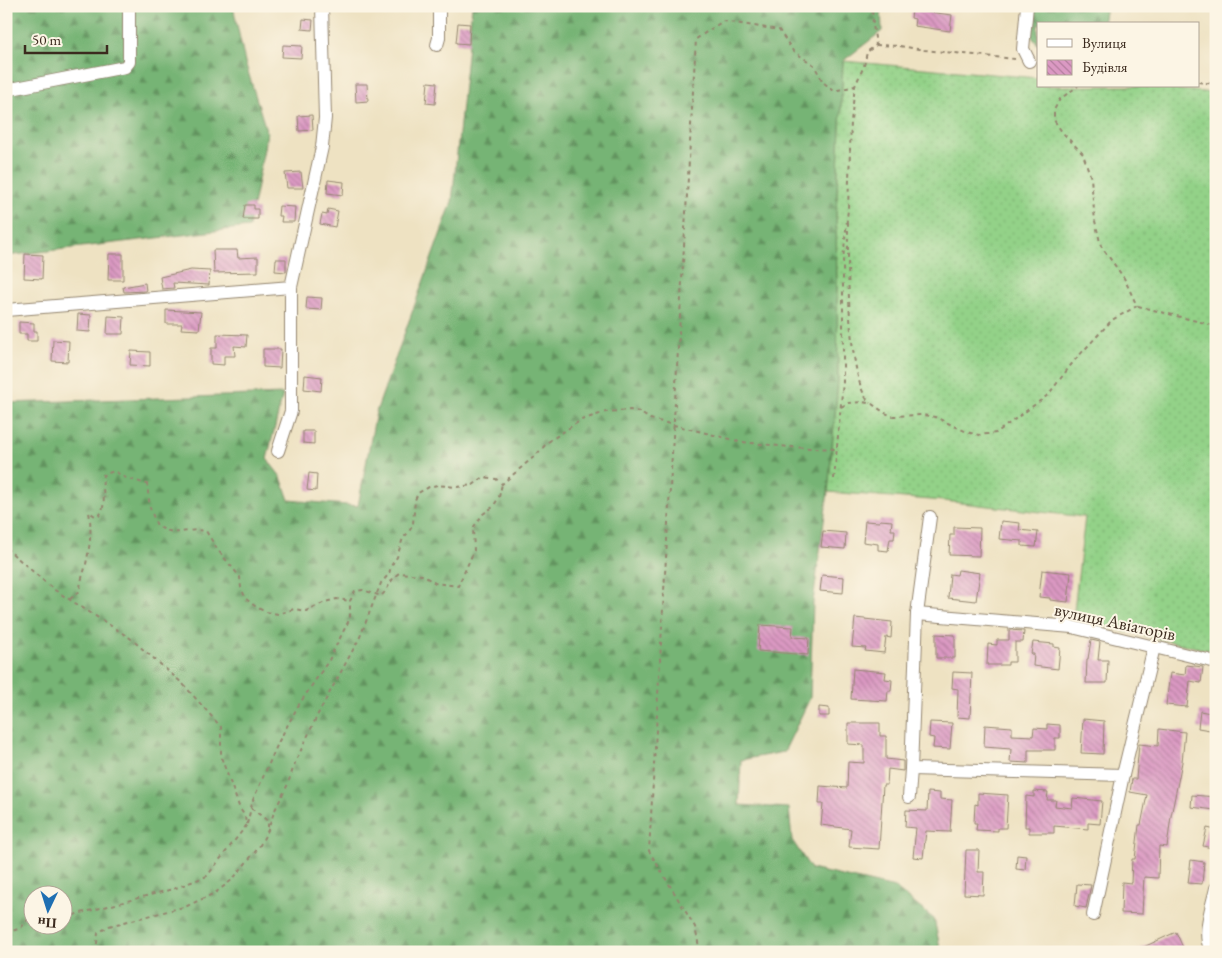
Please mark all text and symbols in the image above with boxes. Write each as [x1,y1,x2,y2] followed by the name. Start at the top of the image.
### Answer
[25,22,108,54] scale bar
[1037,22,1200,88] legend
[32,30,61,49] text: 50 m
[1082,33,1127,52] text: Вулиця
[1082,57,1128,76] text: Будівля
[1052,597,1178,646] street label: вулиця Авіаторів
[22,886,72,936] north arrow
[37,913,57,933] text: Пн

